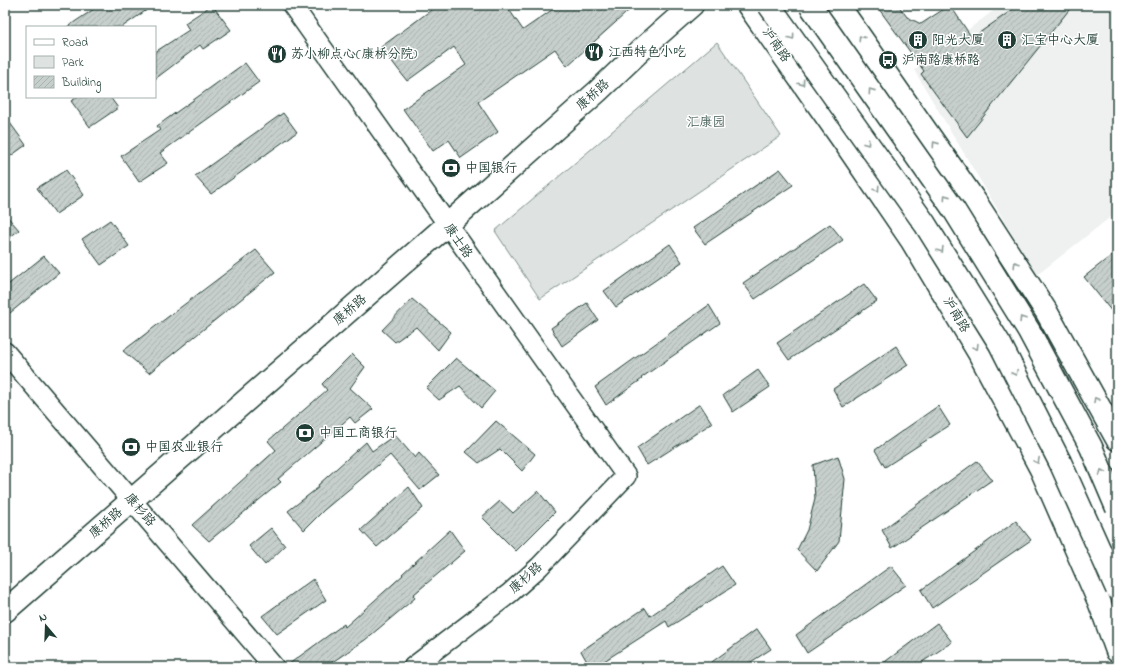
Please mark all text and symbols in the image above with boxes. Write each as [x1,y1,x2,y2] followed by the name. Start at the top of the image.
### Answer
[757,24,795,66] street label: 沪南路
[26,26,156,98] legend
[907,29,929,51] building icon: 阳光大厦
[996,29,1018,51] building icon: 汇宝中心大厦
[932,31,984,50] place label: 阳光大厦
[1021,31,1099,50] place label: 汇宝中心大厦
[787,33,795,40] one-way arrow
[62,34,88,52] text: Road
[859,35,866,42] one-way arrow
[583,41,605,63] restaurant icon: 江西特色小吃
[266,43,288,65] restaurant icon: 苏小柳点心(康桥分院)
[608,43,686,62] place label: 江西特色小吃
[291,45,417,64] place label: 苏小柳点心(康桥分院)
[877,49,899,71] bus stop icon: 沪南路康桥路
[902,51,980,70] place label: 沪南路康桥路
[62,54,84,72] text: Park
[61,74,101,93] text: Building
[572,75,614,115] street label: 康桥路
[797,78,804,85] one-way arrow
[868,88,876,95] one-way arrow
[686,113,726,132] park label: 汇康园
[862,138,869,145] one-way arrow
[932,141,940,148] one-way arrow
[440,157,462,179] bank icon: 中国银行
[465,159,517,178] place label: 中国银行
[872,185,879,192] one-way arrow
[944,195,951,202] one-way arrow
[439,220,477,262] street label: 康士路
[937,246,944,253] one-way arrow
[1013,261,1020,268] one-way arrow
[329,290,371,330] street label: 康桥路
[938,293,974,337] street label: 沪南路
[1020,316,1027,323] one-way arrow
[971,343,978,350] one-way arrow
[1010,369,1018,376] one-way arrow
[1093,397,1100,404] one-way arrow
[294,422,316,444] bank icon: 中国工商银行
[319,424,397,443] place label: 中国工商银行
[120,436,142,458] bank icon: 中国农业银行
[145,438,223,457] place label: 中国农业银行
[1032,457,1040,465] one-way arrow
[1098,468,1106,475] one-way arrow
[120,489,160,531] street label: 康杉路
[85,503,127,543] street label: 康桥路
[505,558,547,598] street label: 康杉路
[26,606,66,646] north arrow
[37,609,49,626] text: N

